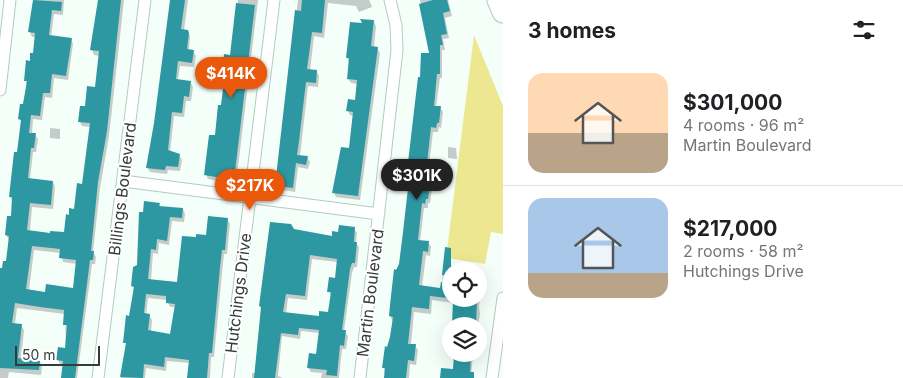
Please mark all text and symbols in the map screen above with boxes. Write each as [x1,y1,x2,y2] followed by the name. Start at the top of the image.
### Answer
[850,16,878,44] icon: filters
[528,18,616,43] text: 3 homes
[196,56,266,99] pin: $414K
[206,63,256,83] text: $414K
[683,90,782,115] text: $301,000
[568,93,628,153] icon: home
[683,115,804,135] text: 4 rooms · 96 m²
[104,121,140,257] street label: Billings Boulevard
[683,135,812,155] text: Martin Boulevard
[382,158,452,201] pin: $301K
[392,165,442,185] text: $301K
[215,168,285,211] pin: $217K
[226,175,274,195] text: $217K
[683,216,778,241] text: $217,000
[568,218,628,278] icon: home
[352,228,388,358] street label: Martin Boulevard
[221,232,255,354] street label: Hutchings Drive
[683,241,803,261] text: 2 rooms · 58 m²
[683,261,804,281] text: Hutchings Drive
[442,262,487,362] map controls
[442,262,487,307] button: locate
[442,317,487,362] button: layers
[15,343,100,366] scale bar
[22,346,56,363] text: 50 m

